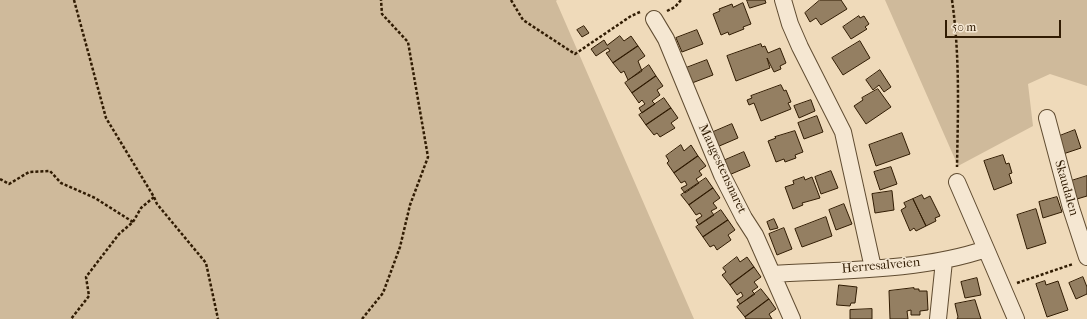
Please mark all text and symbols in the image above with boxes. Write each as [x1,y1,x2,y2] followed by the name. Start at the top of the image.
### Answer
[947,12,1063,38] scale bar
[952,20,976,34] text: 50 m
[694,122,750,216] street label: Maugestensnaret
[1051,158,1081,218] street label: Skaudalen
[841,255,921,277] street label: Herresalveien

